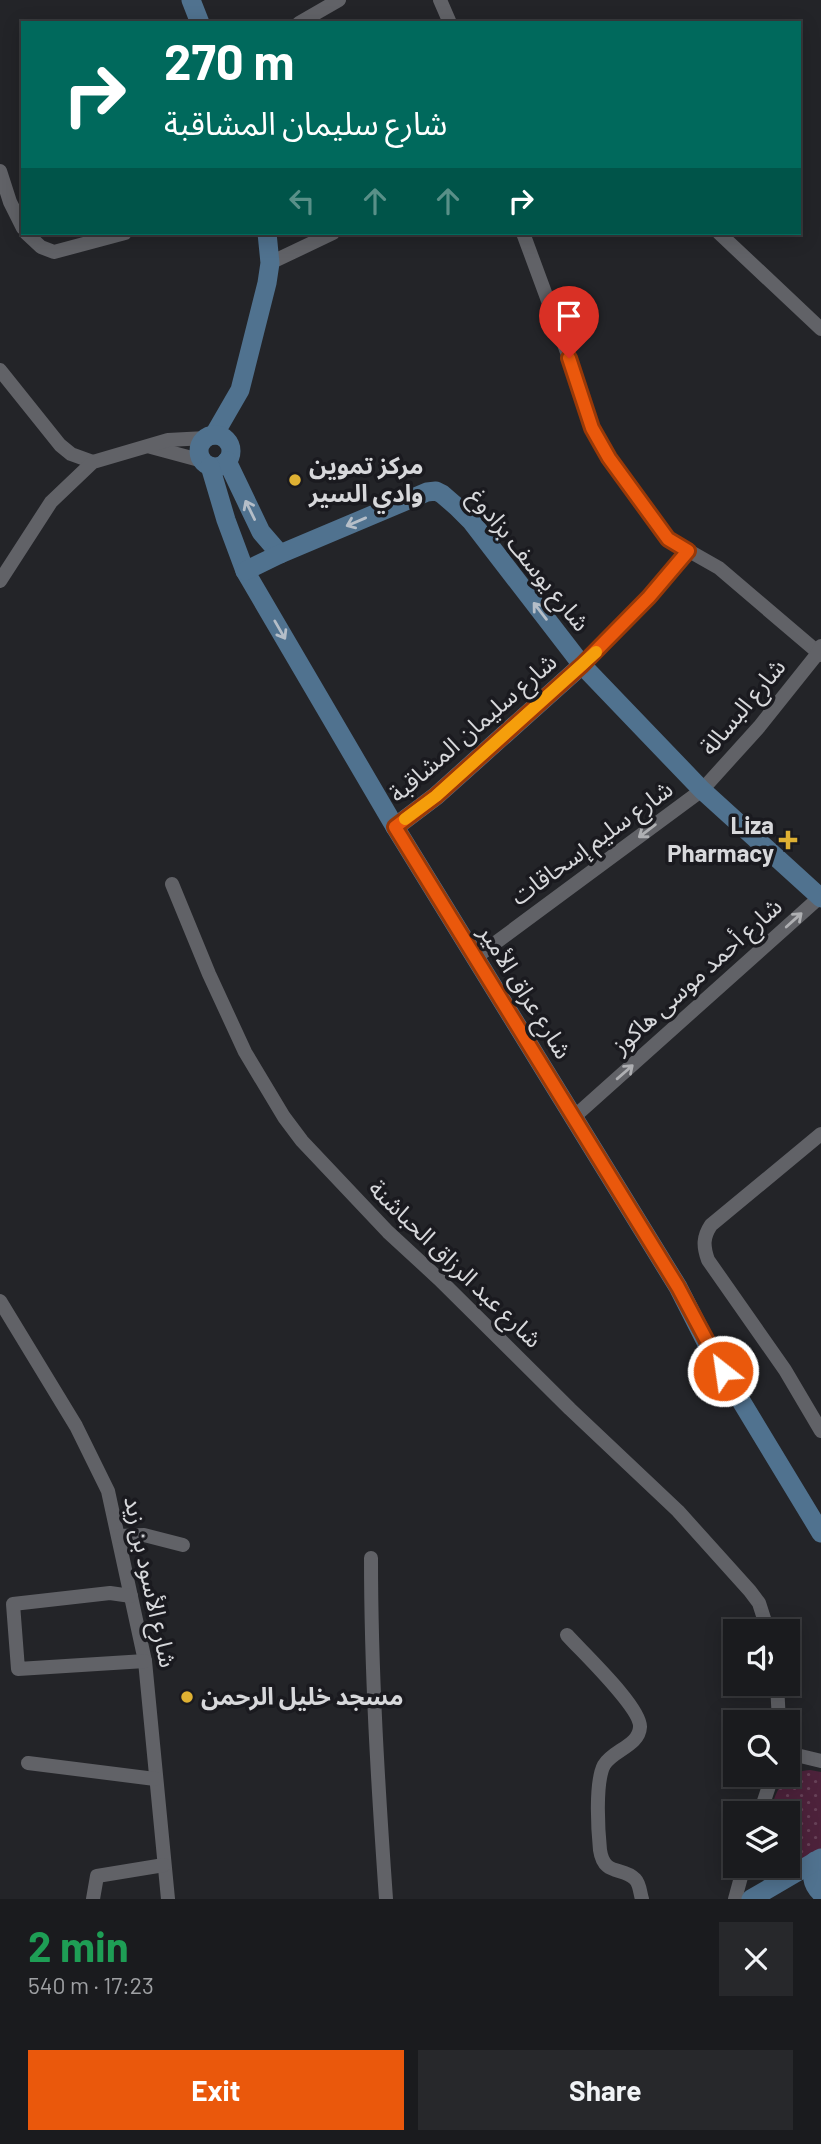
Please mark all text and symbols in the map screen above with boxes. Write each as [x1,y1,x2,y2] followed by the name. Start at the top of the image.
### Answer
[164,31,294,90] text: 270 m
[49,49,140,140] icon: right
[164,103,447,141] text: شارع سليمان المشاقبة
[283,182,321,220] icon: left
[356,182,394,220] icon: ahead
[429,182,467,220] icon: ahead
[502,182,540,220] icon: right
[539,286,599,358] pin
[550,297,588,335] icon: arrive
[308,450,423,514] place label: مركز تموين وادي السير
[287,472,303,488] marker: مركز تموين وادي السير
[461,482,597,639] street label: شارع يوسف بزادوغ
[242,500,256,521] one-way arrow
[346,516,367,529] one-way arrow
[533,603,548,621] one-way arrow
[273,619,287,639] one-way arrow
[382,646,564,811] street label: شارع سليمان المشاقبة
[693,652,794,763] street label: شارع البسالة
[504,773,680,914] street label: شارع سليم إسحاقات
[667,810,774,867] place label: Liza Pharmacy
[638,823,657,838] one-way arrow
[780,832,796,848] marker: Liza Pharmacy
[604,891,790,1063] street label: شارع أحمد موسى هاكوز
[785,912,803,928] one-way arrow
[470,918,579,1066] street label: شارع عراق الأمير
[616,1064,634,1080] one-way arrow
[361,1173,549,1356] street label: شارع عبد الرزاق الحباشنة
[686,1334,760,1408] position arrow
[115,1493,184,1671] street label: شارع الأسود بن زيد
[723,1619,800,1878] map controls
[723,1619,800,1696] button: sound
[201,1681,404,1711] place label: مسجد خليل الرحمن
[179,1689,195,1705] marker: مسجد خليل الرحمن
[723,1710,800,1787] button: search
[723,1801,800,1878] button: layers
[28,1920,129,1970] text: 2 min
[719,1922,793,1996] button: close
[28,1971,154,1999] text: 540 m · 17:23
[28,2050,404,2130] button: Exit
[418,2050,793,2130] button: Share

